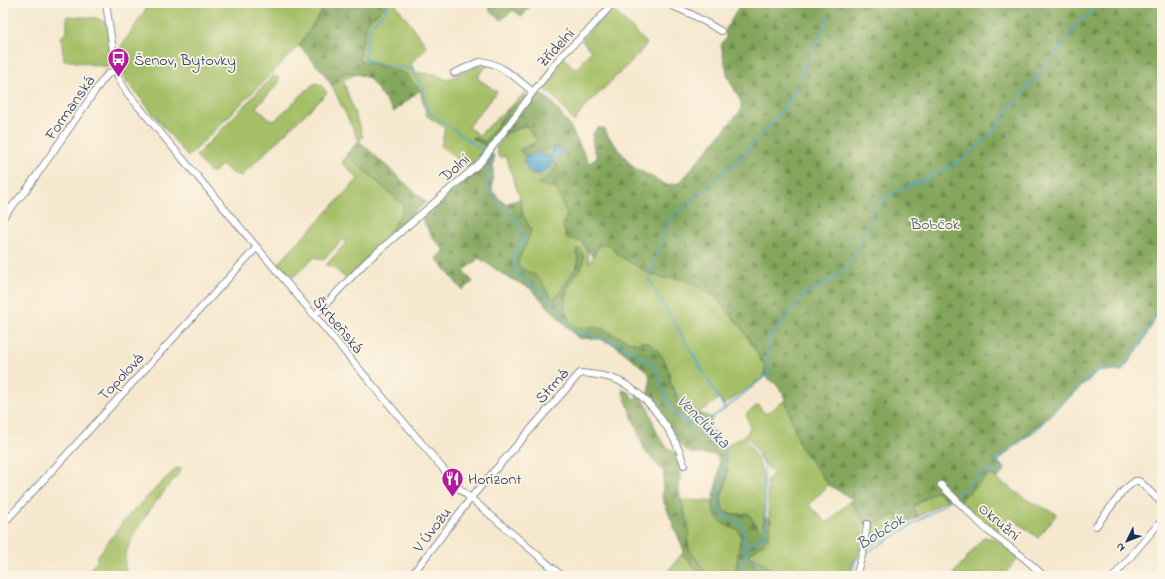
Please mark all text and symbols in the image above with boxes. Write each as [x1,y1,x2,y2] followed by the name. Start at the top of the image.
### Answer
[532,23,581,74] street label: Zřídelní
[106,46,132,79] bus stop icon: Šenov, Bytovky
[134,49,236,73] place label: Šenov, Bytovky
[39,71,102,146] street label: Formanská
[434,149,476,189] street label: Dolní
[909,213,960,237] park label: Bobčok
[306,291,369,359] street label: Škrbeňská
[93,348,150,407] street label: Topolová
[530,363,575,410] street label: Strmá
[670,389,736,455] water label: Venclůvka
[440,465,466,498] restaurant icon: Horizont
[468,468,522,492] place label: Horizont
[972,498,1025,548] street label: Okružní
[407,502,458,559] street label: V Úvozu
[852,507,911,557] water label: Bobčok
[1107,521,1147,561] north arrow
[1112,539,1129,555] text: N

